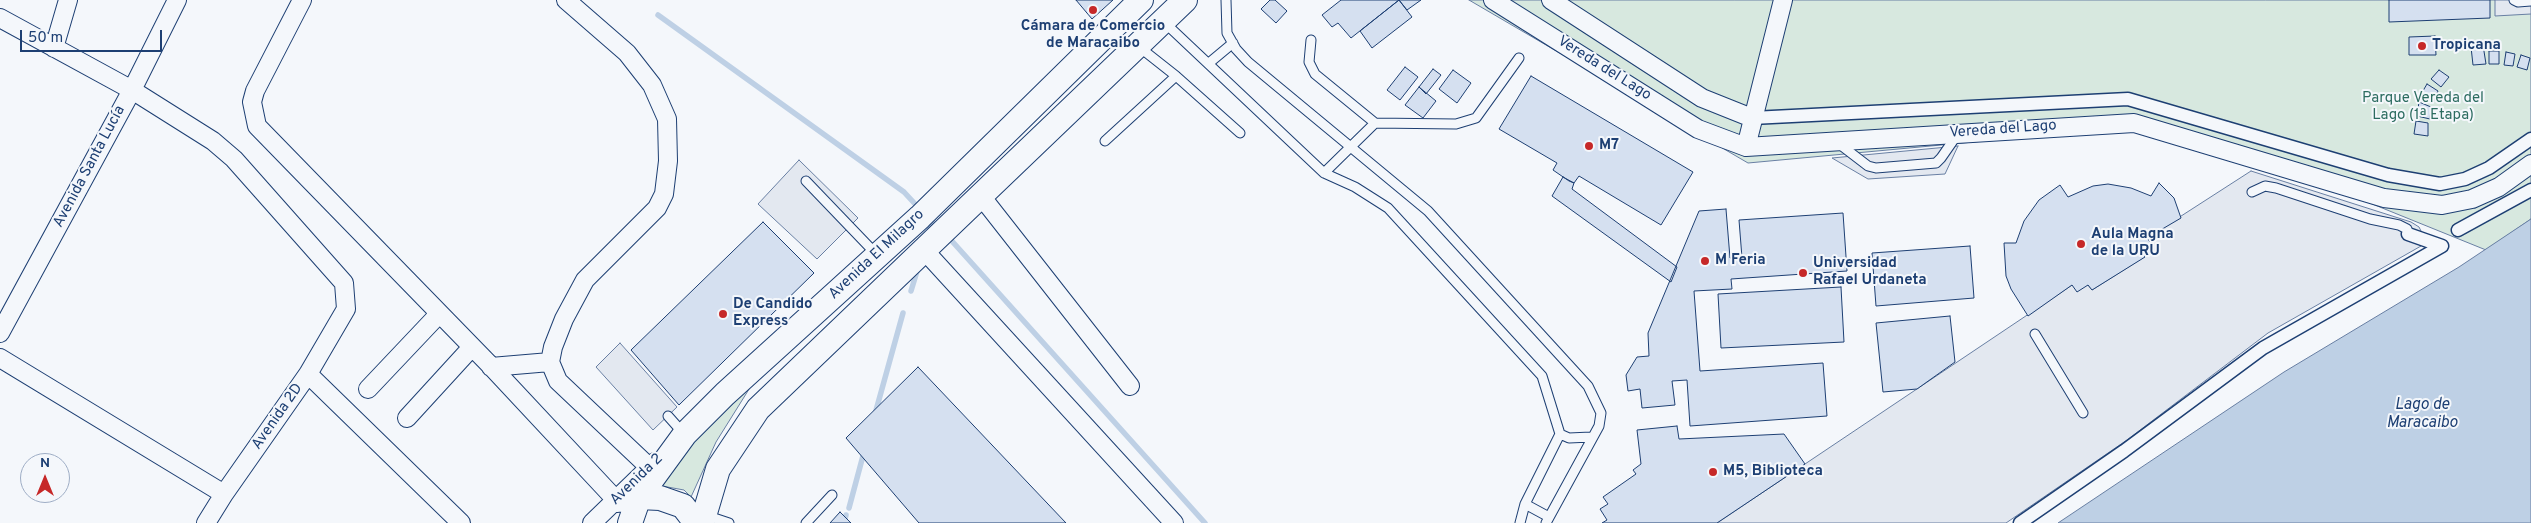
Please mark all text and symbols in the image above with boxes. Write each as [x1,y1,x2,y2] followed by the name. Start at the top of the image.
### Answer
[1087,4,1099,16] marker: Cámara de Comercio de Maracaibo
[1021,18,1165,53] place label: Cámara de Comercio de Maracaibo
[22,20,165,52] scale bar
[28,29,63,48] text: 50 m
[1554,33,1654,105] street label: Vereda del Lago
[2432,37,2501,55] place label: Tropicana
[2416,40,2428,52] marker: Tropicana
[2362,90,2484,125] park label: Parque Vereda del Lago (1ª Etapa)
[50,103,130,231] street label: Avenida Santa Lucía
[1949,117,2057,143] street label: Vereda del Lago
[1599,137,1619,155] place label: M7
[1583,140,1595,152] marker: M7
[825,206,929,304] street label: Avenida El Milagro
[2091,226,2174,261] place label: Aula Magna de la URU
[2075,238,2087,250] marker: Aula Magna de la URU
[1715,252,1766,270] place label: M Feria
[1699,255,1711,267] marker: M Feria
[1813,255,1927,290] place label: Universidad Rafael Urdaneta
[1797,267,1809,279] marker: Universidad Rafael Urdaneta
[733,296,813,331] place label: De Candido Express
[717,308,729,320] marker: De Candido Express
[249,380,307,454] street label: Avenida 2D
[2386,396,2458,434] water label: Lago de Maracaibo
[607,450,667,510] street label: Avenida 2
[20,453,70,503] north arrow
[40,455,50,472] text: N
[1723,463,1823,481] place label: M5, Biblioteca
[1707,466,1719,478] marker: M5, Biblioteca

